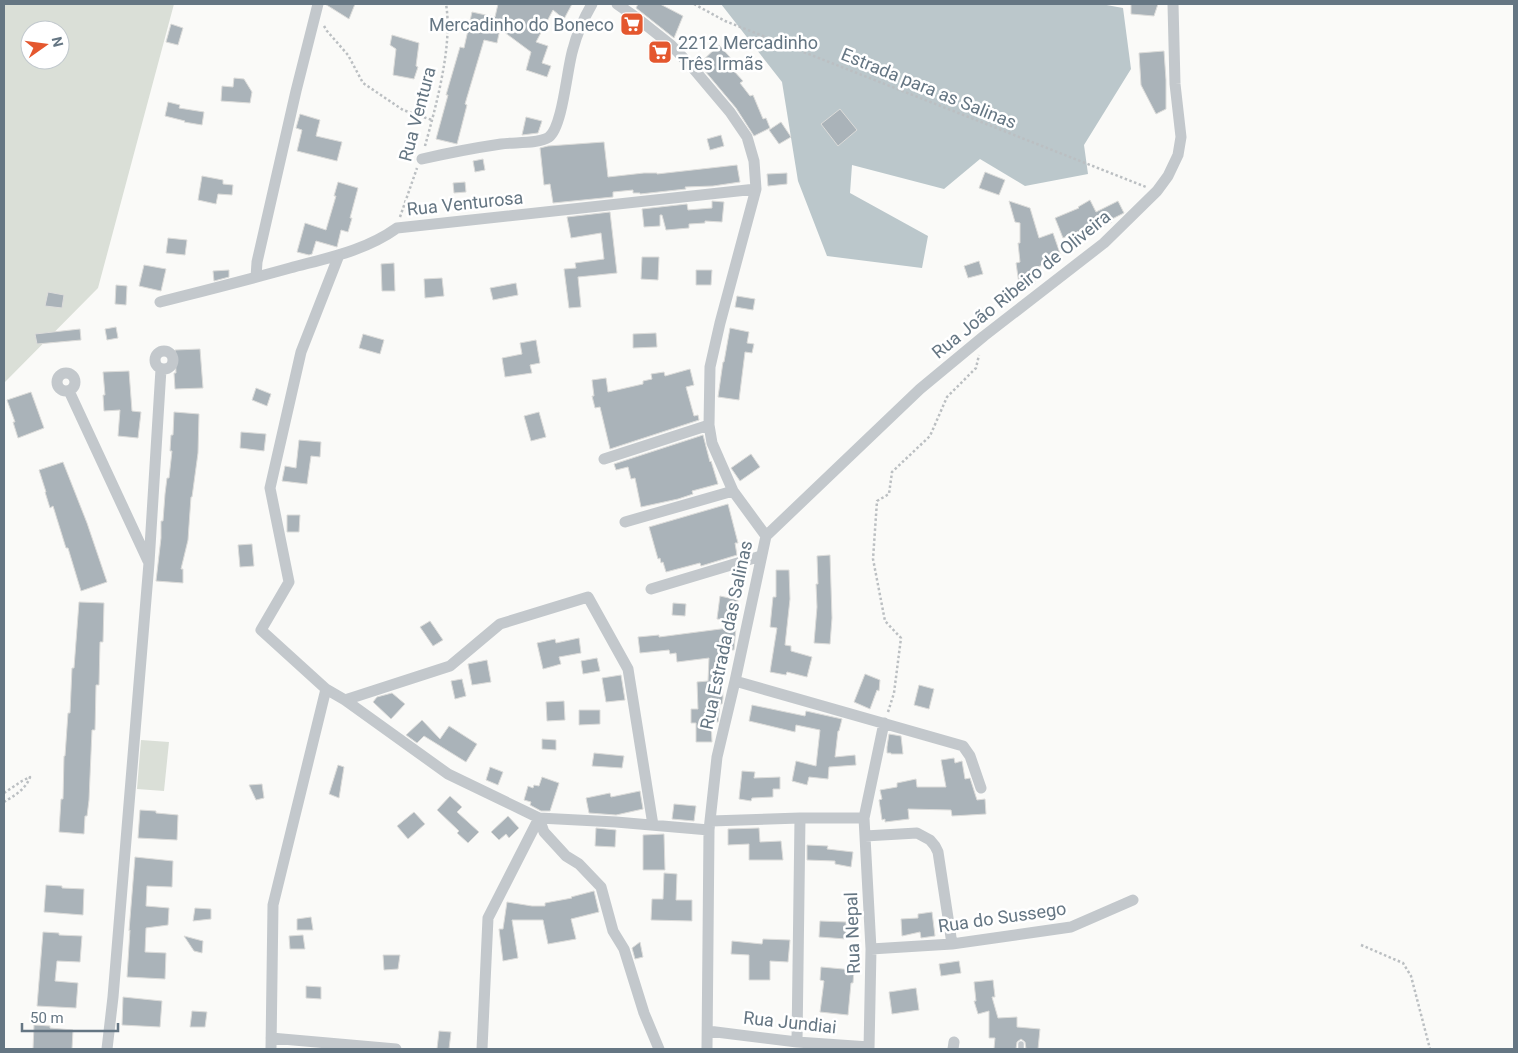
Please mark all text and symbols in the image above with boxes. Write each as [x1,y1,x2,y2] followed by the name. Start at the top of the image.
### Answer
[619,11,645,37] supermarket icon: Mercadinho do Boneco
[429,14,614,35] place label: Mercadinho do Boneco
[20,20,70,70] north arrow
[678,32,818,74] place label: 2212 Mercadinho Três Irmãs
[49,35,67,49] text: N
[647,39,673,65] supermarket icon: 2212 Mercadinho Três Irmãs
[838,43,1020,133] street label: Estrada para as Salinas
[394,64,440,164] street label: Rua Ventura
[406,186,524,220] street label: Rua Venturosa
[928,206,1114,362] street label: Rua João Ribeiro de Oliveira
[696,539,756,731] street label: Rua Estrada das Salinas
[840,892,864,974] street label: Rua Nepal
[937,898,1067,936] street label: Rua do Sussego
[22,1000,119,1032] scale bar
[742,1007,838,1037] street label: Rua Jundiai
[30,1009,64,1027] text: 50 m

